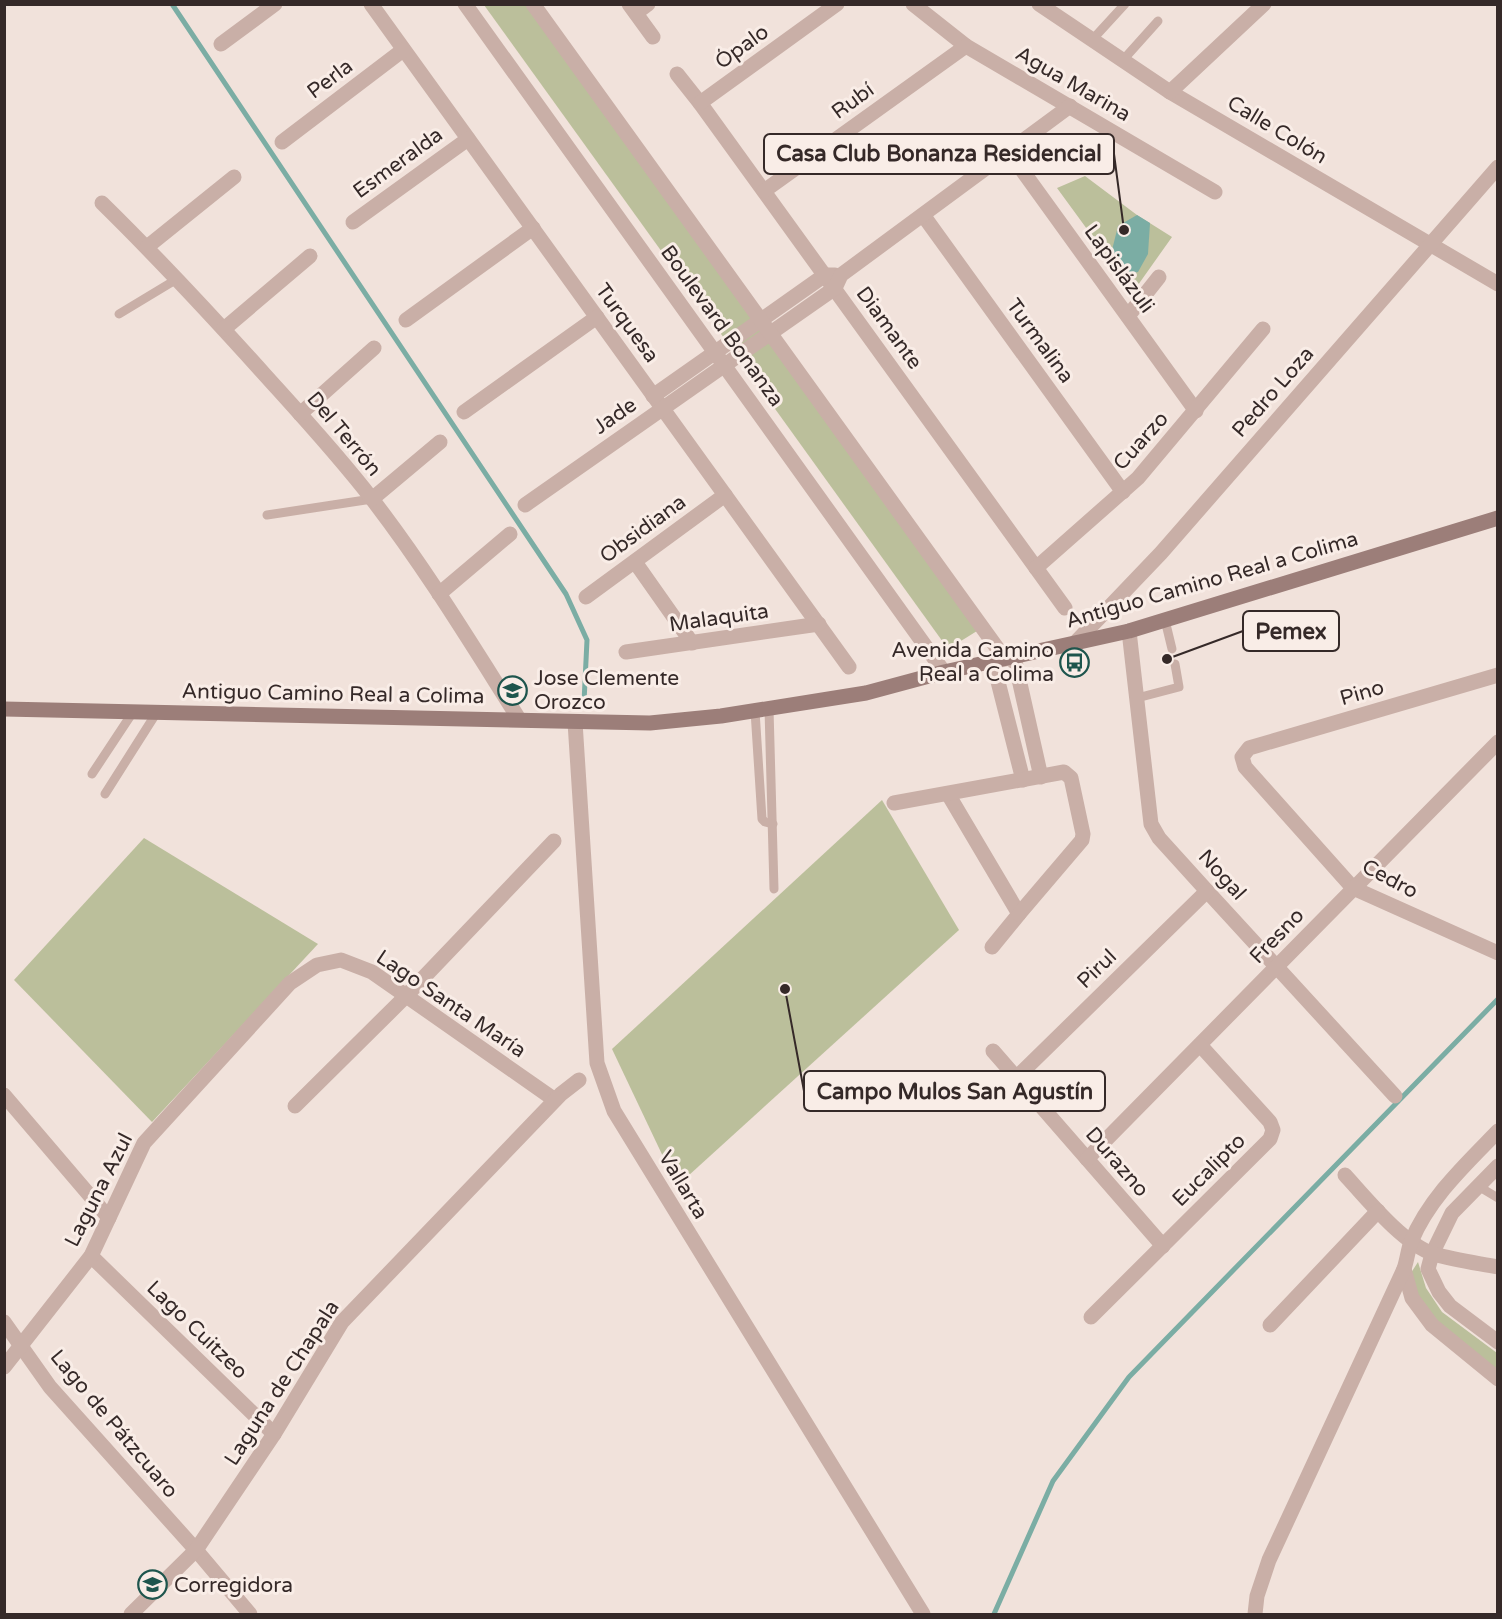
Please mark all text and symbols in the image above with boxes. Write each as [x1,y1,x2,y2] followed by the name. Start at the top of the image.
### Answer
[710,19,774,75] street label: Ópalo
[1011,41,1135,127] street label: Agua Marina
[302,54,358,104] street label: Perla
[827,77,879,125] street label: Rubí
[1223,90,1331,170] street label: Calle Colón
[348,122,448,204] street label: Esmeralda
[764,134,1114,174] callout: Casa Club Bonanza Residencial
[776,141,1102,167] text: Casa Club Bonanza Residencial
[1079,220,1159,318] street label: Lapislázuli
[655,241,789,411] street label: Boulevard Bonanza
[590,278,664,368] street label: Turquesa
[851,282,927,374] street label: Diamante
[1001,294,1079,388] street label: Turmalina
[1227,342,1319,442] street label: Pedro Loza
[301,387,387,481] street label: Del Terrón
[589,392,641,440] street label: Jade
[1108,407,1174,475] street label: Cuarzo
[595,489,691,569] street label: Obsidiana
[1063,526,1361,634] street label: Antiguo Camino Real a Colima
[668,599,770,637] street label: Malaquita
[1243,611,1339,651] callout: Pemex
[1255,619,1327,645] text: Pemex
[891,638,1054,687] place label: Avenida Camino Real a Colima
[1059,646,1091,678] bus stop icon: Avenida Camino Real a Colima
[534,666,679,715] place label: Jose Clemente Orozco
[497,674,529,706] school or university icon: Jose Clemente Orozco
[1337,675,1387,711] street label: Pino
[181,679,485,709] street label: Antiguo Camino Real a Colima
[1193,844,1251,906] street label: Nogal
[1358,854,1422,904] street label: Cedro
[1245,903,1309,969] street label: Fresno
[1072,944,1122,994] street label: Pirul
[371,945,531,1063] street label: Lago Santa María
[804,1071,1105,1111] callout: Campo Mulos San Agustín
[817,1079,1093,1105] text: Campo Mulos San Agustín
[1080,1122,1154,1202] street label: Durazno
[1167,1128,1251,1212] street label: Eucalipto
[60,1129,138,1251] street label: Laguna Azul
[653,1146,713,1224] street label: Vallarta
[141,1276,253,1384] street label: Lago Cuitzeo
[219,1296,345,1470] street label: Laguna de Chapala
[45,1345,183,1503] street label: Lago de Pátzcuaro
[137,1569,169,1601] school or university icon: Corregidora
[174,1573,293,1598] place label: Corregidora

